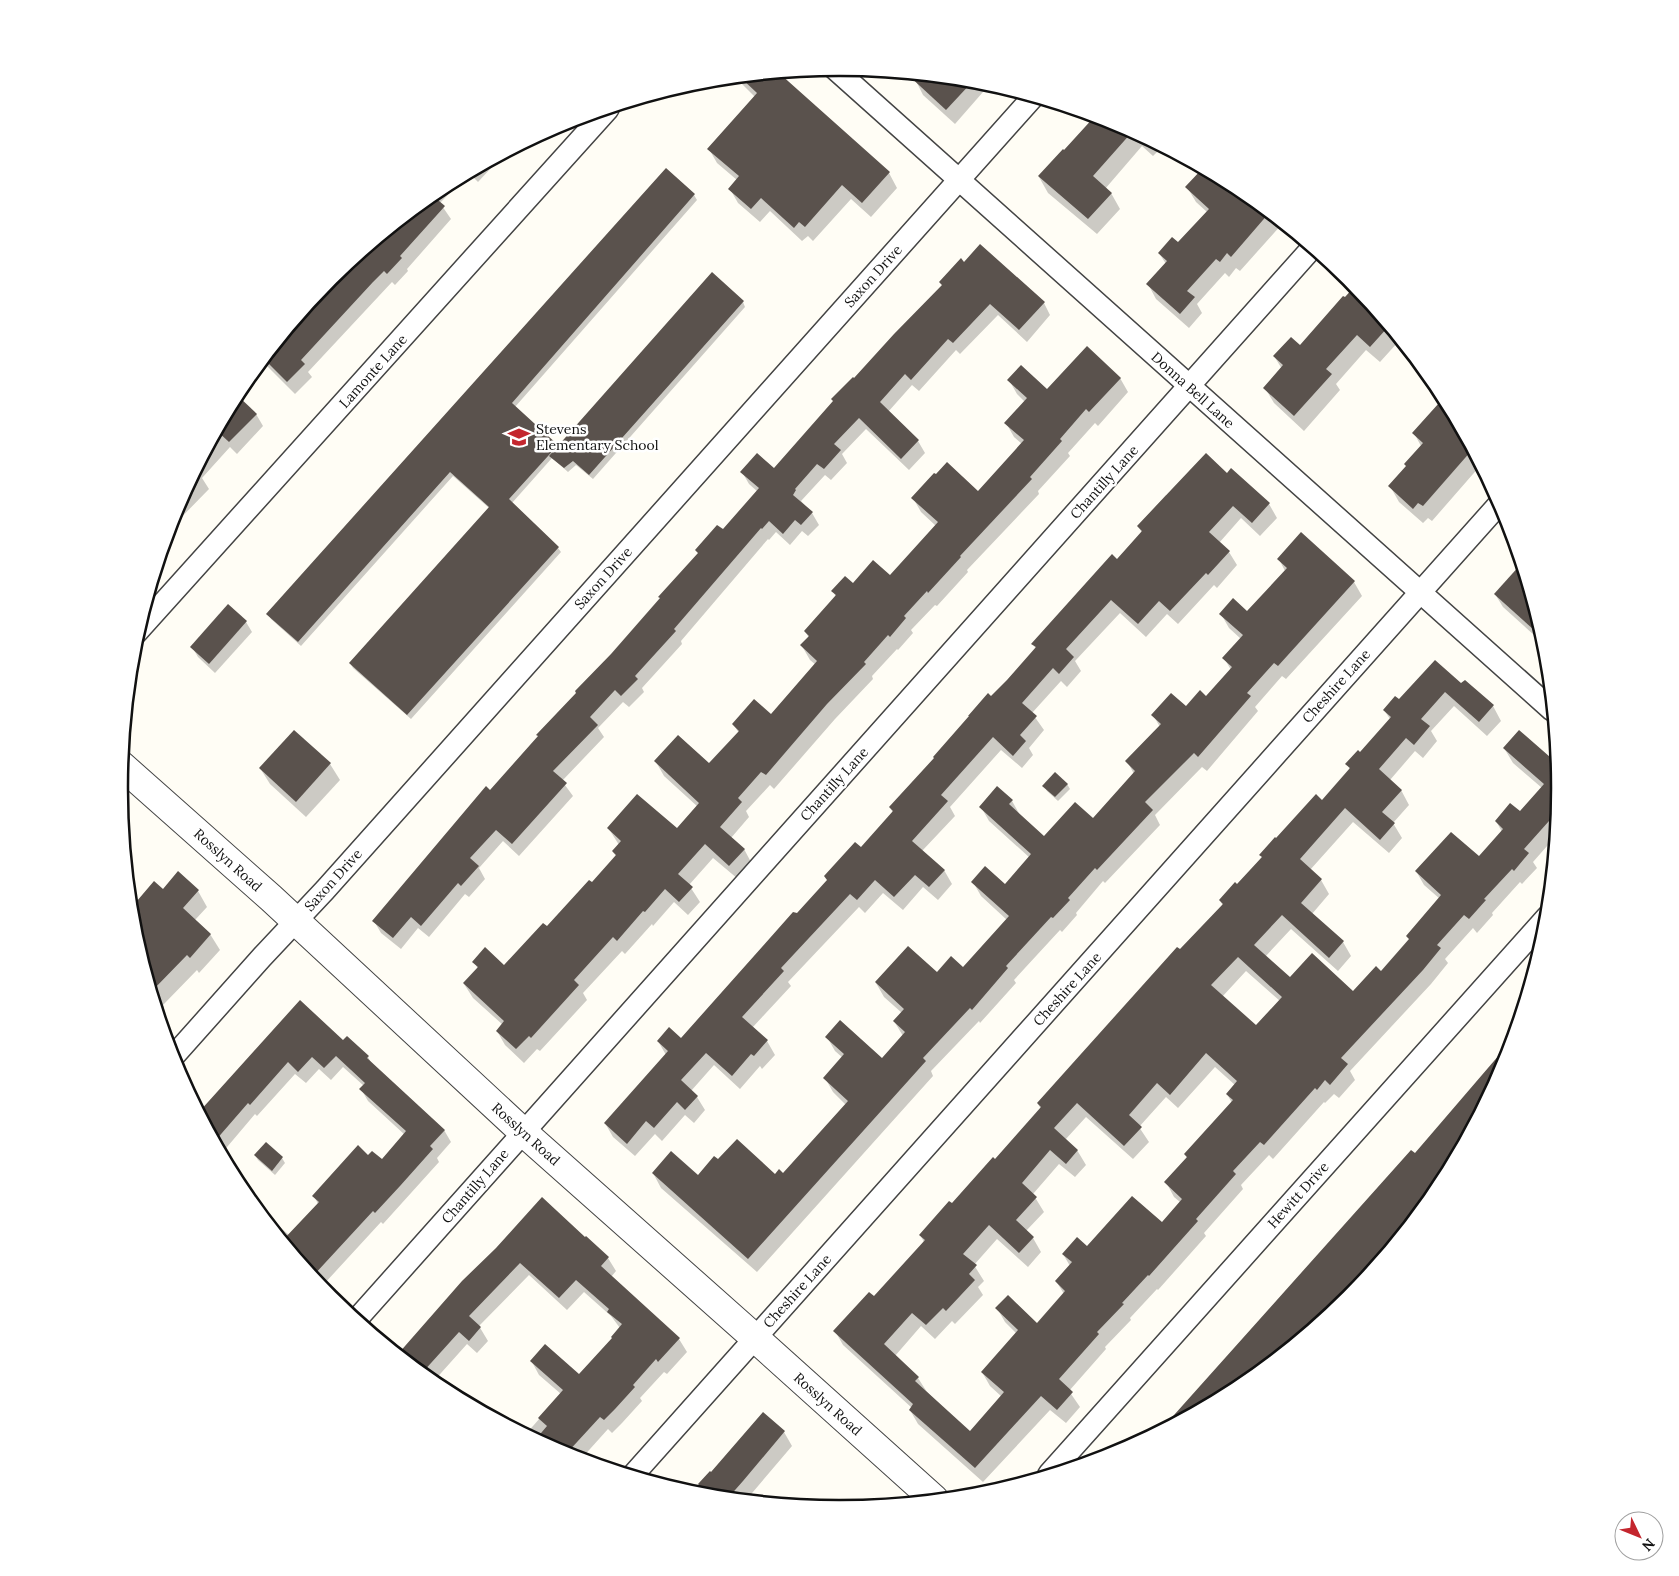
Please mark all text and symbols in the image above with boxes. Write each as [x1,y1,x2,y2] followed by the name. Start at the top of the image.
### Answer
[840,241,906,311] street label: Saxon Drive
[335,330,411,412] street label: Lamonte Lane
[1148,348,1239,432] street label: Donna Bell Lane
[536,420,659,454] place label: Stevens Elementary School
[506,424,532,450] school or university icon: Stevens Elementary School
[1066,441,1142,523] street label: Chantilly Lane
[570,543,636,613] street label: Saxon Drive
[1298,645,1374,727] street label: Cheshire Lane
[796,743,872,825] street label: Chantilly Lane
[190,825,266,895] street label: Rosslyn Road
[300,845,366,915] street label: Saxon Drive
[1029,948,1105,1030] street label: Cheshire Lane
[488,1099,564,1169] street label: Rosslyn Road
[438,1145,513,1227] street label: Chantilly Lane
[1263,1158,1333,1232] street label: Hewitt Drive
[759,1250,835,1332] street label: Cheshire Lane
[790,1369,866,1439] street label: Rosslyn Road
[1614,1511,1664,1561] north arrow
[1638,1535,1659,1555] text: N

